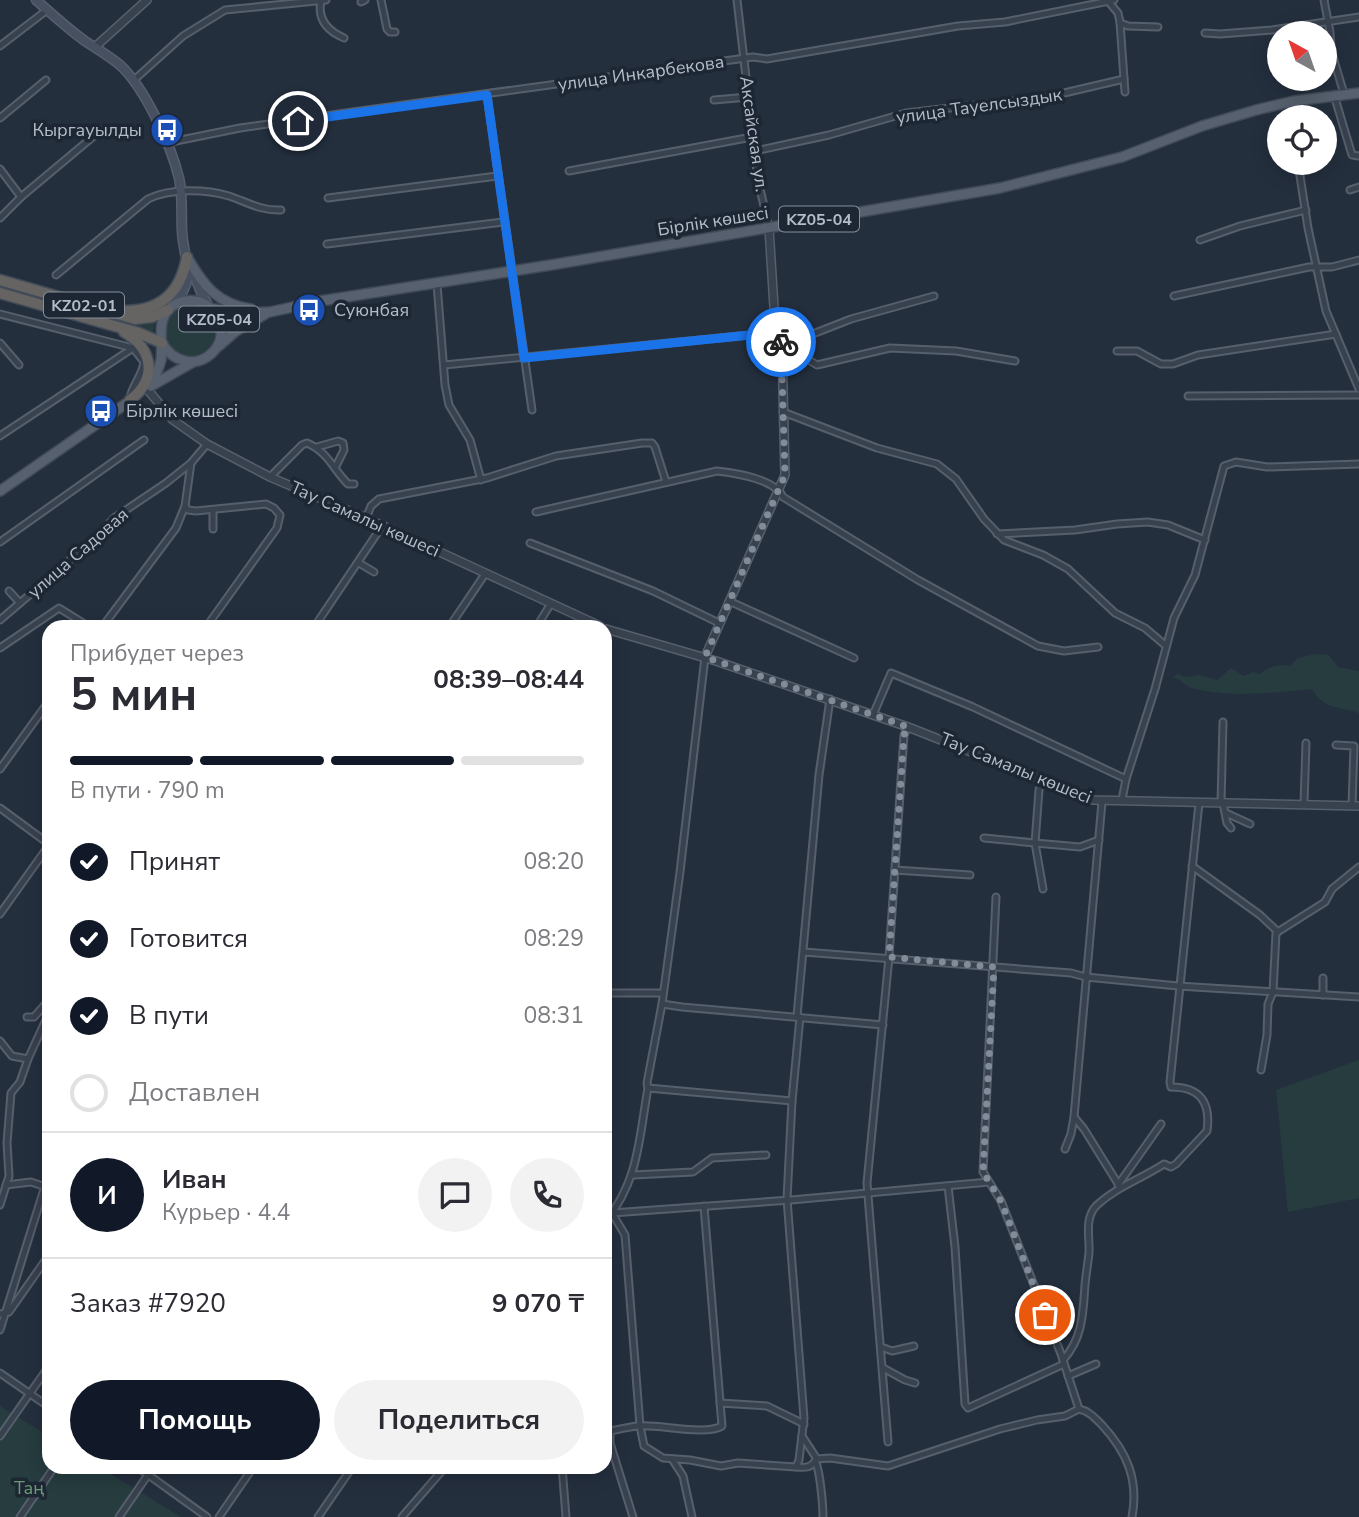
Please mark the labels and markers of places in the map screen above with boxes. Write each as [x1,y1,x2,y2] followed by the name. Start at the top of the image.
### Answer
[268,91,328,151] pin
[148,111,186,149] bus stop icon: Кыргауылды
[32,118,142,142] place label: Кыргауылды
[290,291,328,329] bus stop icon: Суюнбая
[334,298,409,322] place label: Суюнбая
[82,392,120,430] bus stop icon: Бірлік көшесі
[126,399,238,423] place label: Бірлік көшесі
[1015,1285,1075,1345] pin

